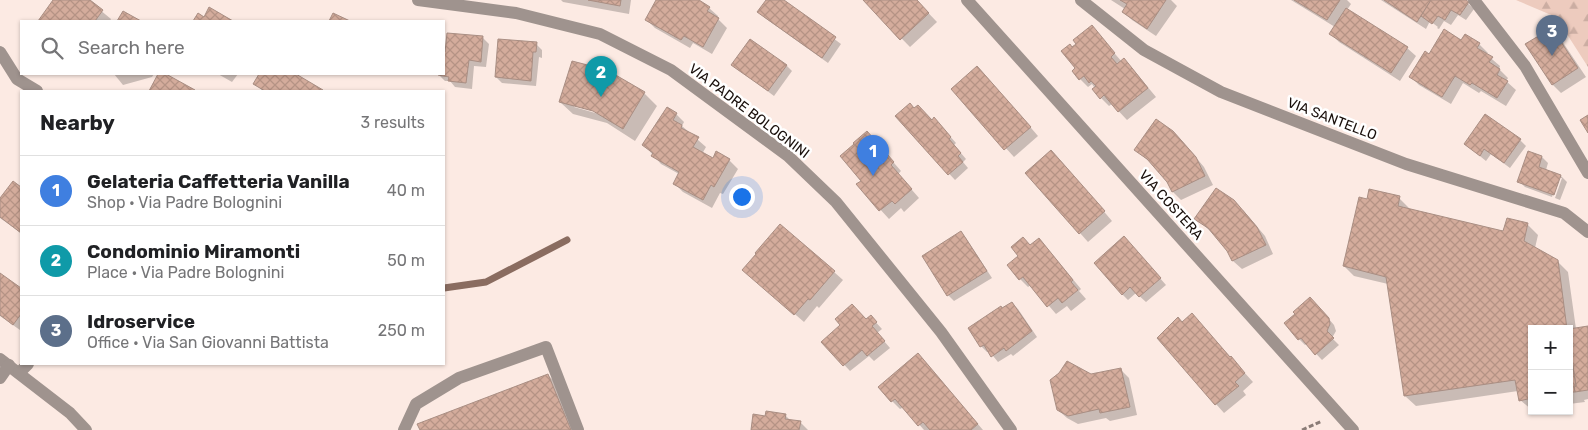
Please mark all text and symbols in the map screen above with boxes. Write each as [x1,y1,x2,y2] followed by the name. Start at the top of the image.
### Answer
[1536,15,1568,56] pin: 3
[20,20,445,75] search box
[38,34,66,62] icon: search
[78,36,185,59] text: Search here
[585,56,617,97] pin: 2
[685,60,813,162] street label: VIA PADRE BOLOGNINI
[1285,94,1379,144] street label: VIA SANTELLO
[40,110,115,135] text: Nearby
[360,113,425,132] text: 3 results
[857,135,889,176] pin: 1
[1135,167,1207,244] street label: VIA COSTERA
[87,170,350,193] text: Gelateria Caffetteria Vanilla
[52,181,60,200] text: 1
[387,181,425,200] text: 40 m
[729,184,755,210] your location
[87,193,282,212] text: Shop · Via Padre Bolognini
[87,240,300,263] text: Condominio Miramonti
[51,251,61,270] text: 2
[387,251,425,270] text: 50 m
[87,263,284,282] text: Place · Via Padre Bolognini
[87,310,195,333] text: Idroservice
[51,321,61,340] text: 3
[378,321,425,340] text: 250 m
[1528,325,1573,415] map controls
[1528,325,1573,370] button: +
[87,333,329,352] text: Office · Via San Giovanni Battista
[1528,370,1573,415] button: −

